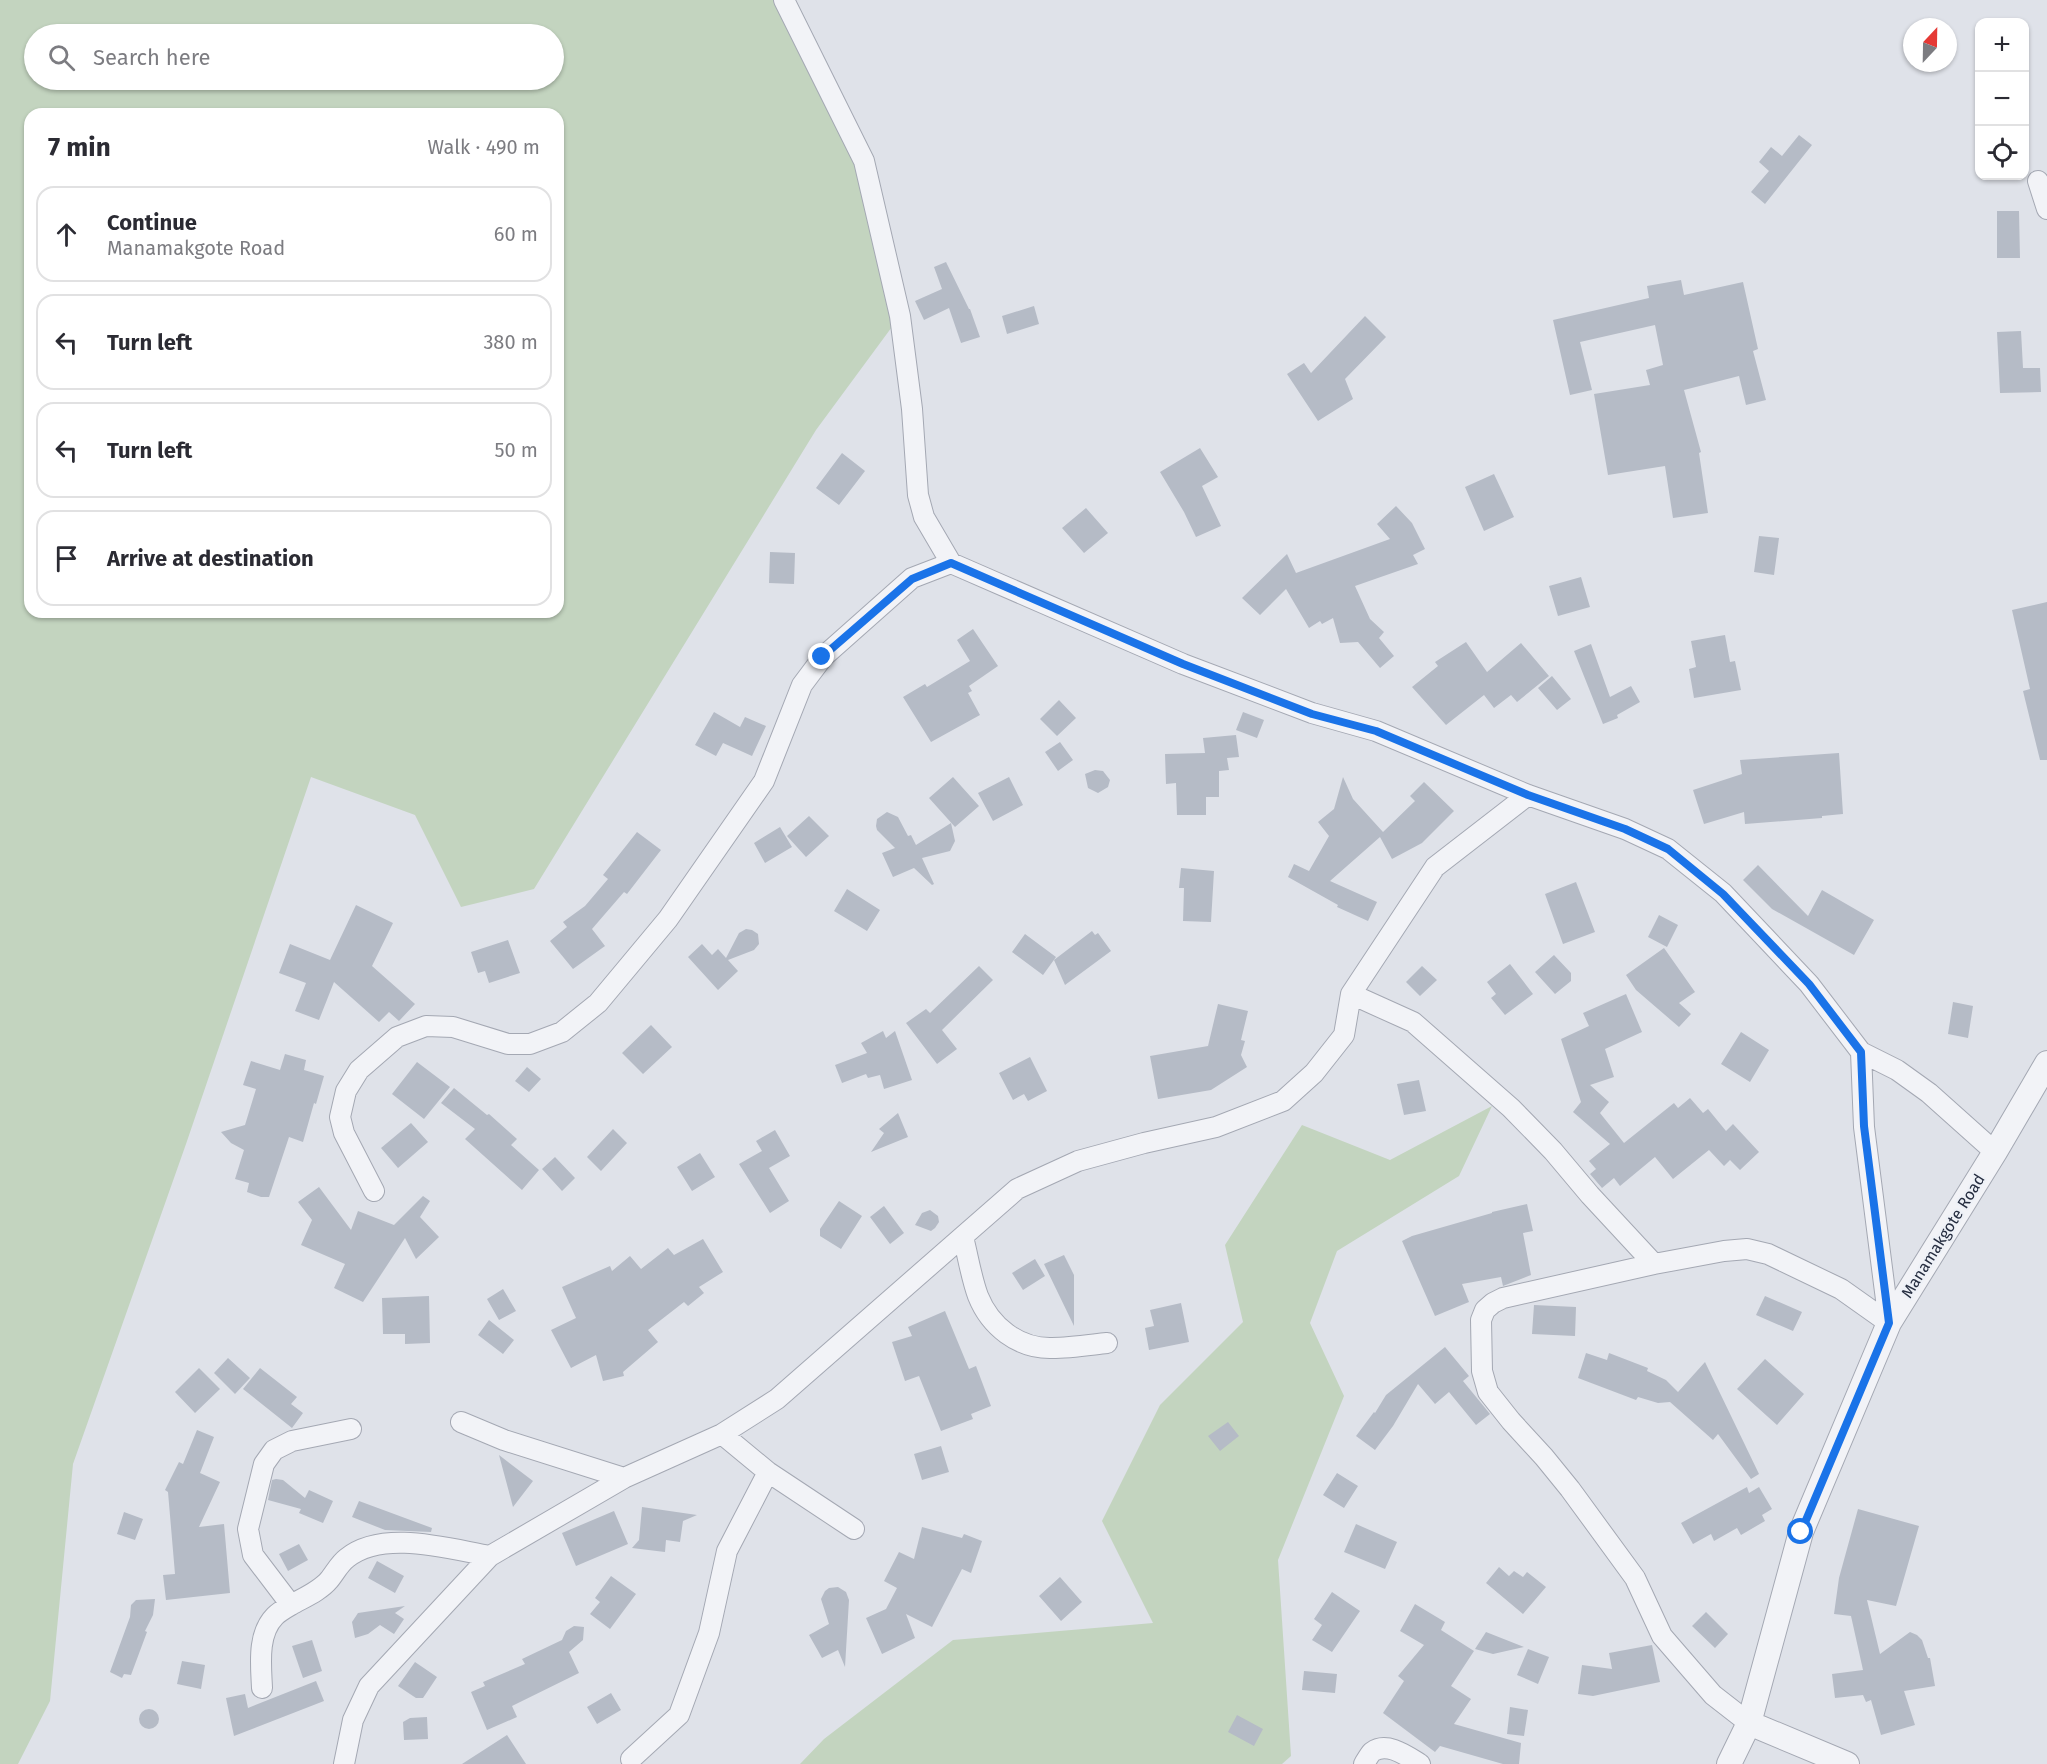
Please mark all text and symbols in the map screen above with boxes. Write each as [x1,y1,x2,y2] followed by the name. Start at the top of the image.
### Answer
[1903,18,1957,72] north arrow
[1975,18,2029,180] map controls
[1975,18,2029,72] button: +
[24,24,564,90] search box
[45,41,78,74] icon: search
[93,44,211,71] text: Search here
[1975,72,2029,126] button: −
[1975,126,2029,180] button: locate
[48,132,111,163] text: 7 min
[428,135,540,159] text: Walk · 490 m
[107,209,197,236] text: Continue
[50,218,83,251] icon: ahead
[494,222,538,246] text: 60 m
[107,236,285,260] text: Manamakgote Road
[50,326,83,359] icon: left
[107,329,192,356] text: Turn left
[483,330,538,354] text: 380 m
[50,434,83,467] icon: left
[107,437,192,464] text: Turn left
[494,438,538,462] text: 50 m
[50,542,83,575] icon: arrive
[107,545,314,572] text: Arrive at destination
[808,643,834,669] route end
[1897,1171,1989,1301] street label: Manamakgote Road
[1787,1518,1813,1544] route start

